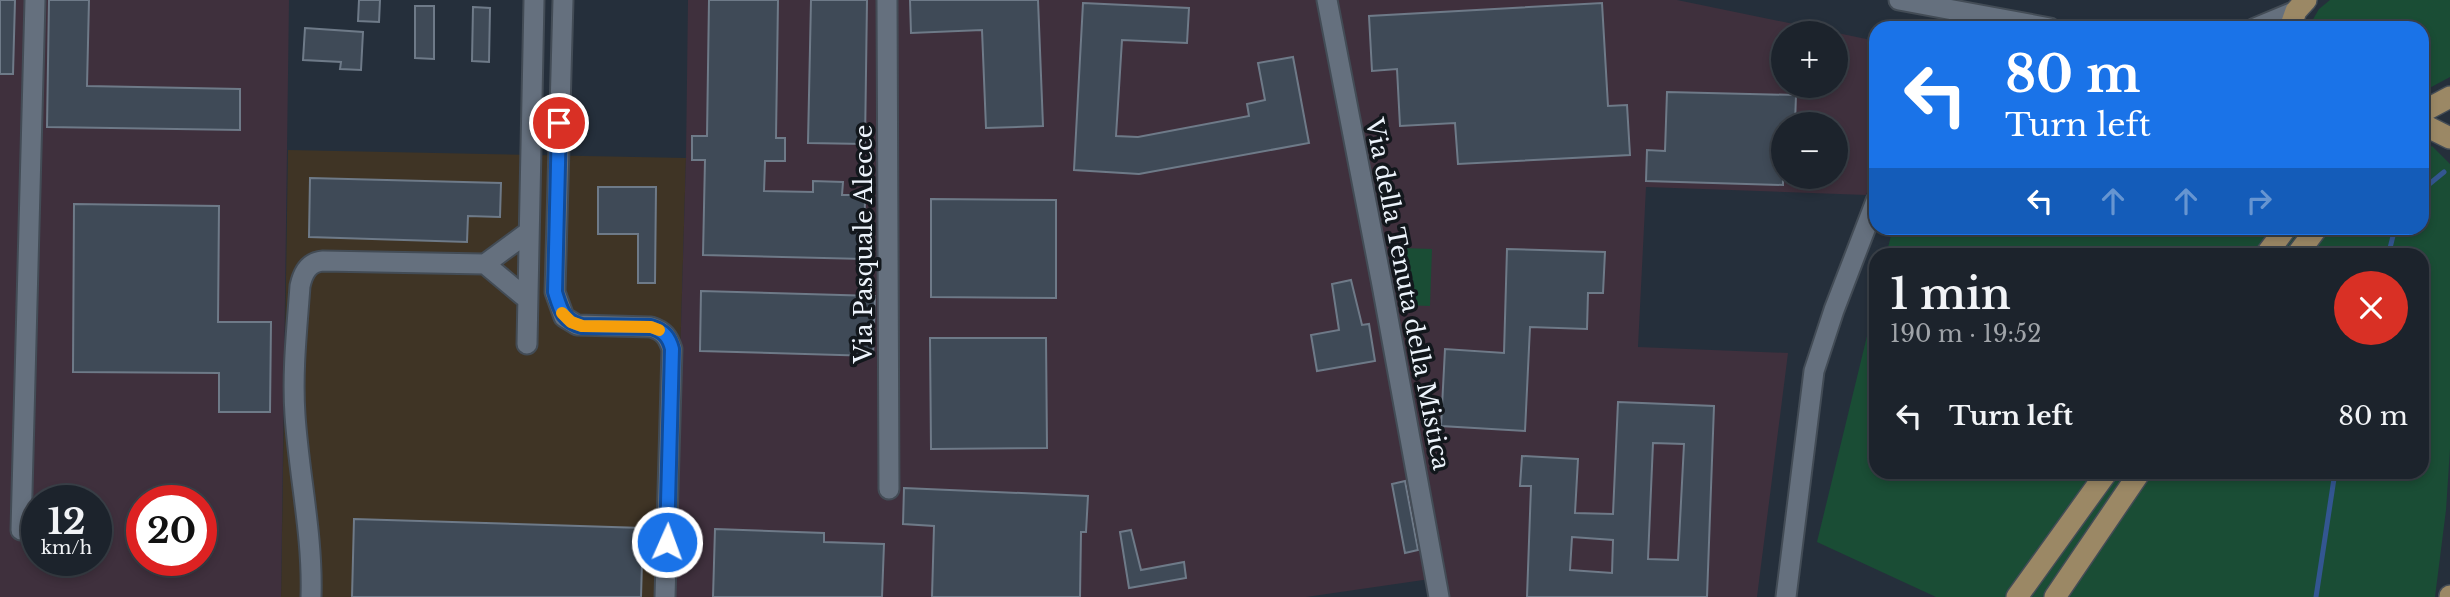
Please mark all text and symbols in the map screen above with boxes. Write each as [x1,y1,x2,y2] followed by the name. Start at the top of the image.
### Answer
[1771,21,1848,189] map controls
[1771,21,1848,98] button: +
[2005,44,2140,105] text: 80 m
[1890,49,1981,140] icon: left
[529,93,589,153] pin
[540,104,578,142] icon: arrive
[2005,105,2151,145] text: Turn left
[1771,112,1848,189] button: −
[1359,115,1456,473] street label: Via della Tenuta della Mistica
[849,124,878,365] street label: Via Pasquale Alecce
[2021,182,2059,220] icon: left
[2094,182,2132,220] icon: ahead
[2167,182,2205,220] icon: ahead
[2240,182,2278,220] icon: right
[1890,268,2011,320] text: 1 min
[2334,271,2408,345] button: close
[1890,320,2041,348] text: 190 m · 19:52
[1890,397,1928,435] icon: left
[1949,400,2073,432] text: Turn left
[2338,400,2408,432] text: 80 m
[126,485,217,576] speed limit sign: 20
[47,500,86,543] text: 12
[630,505,704,579] position arrow
[41,537,92,559] text: km/h

